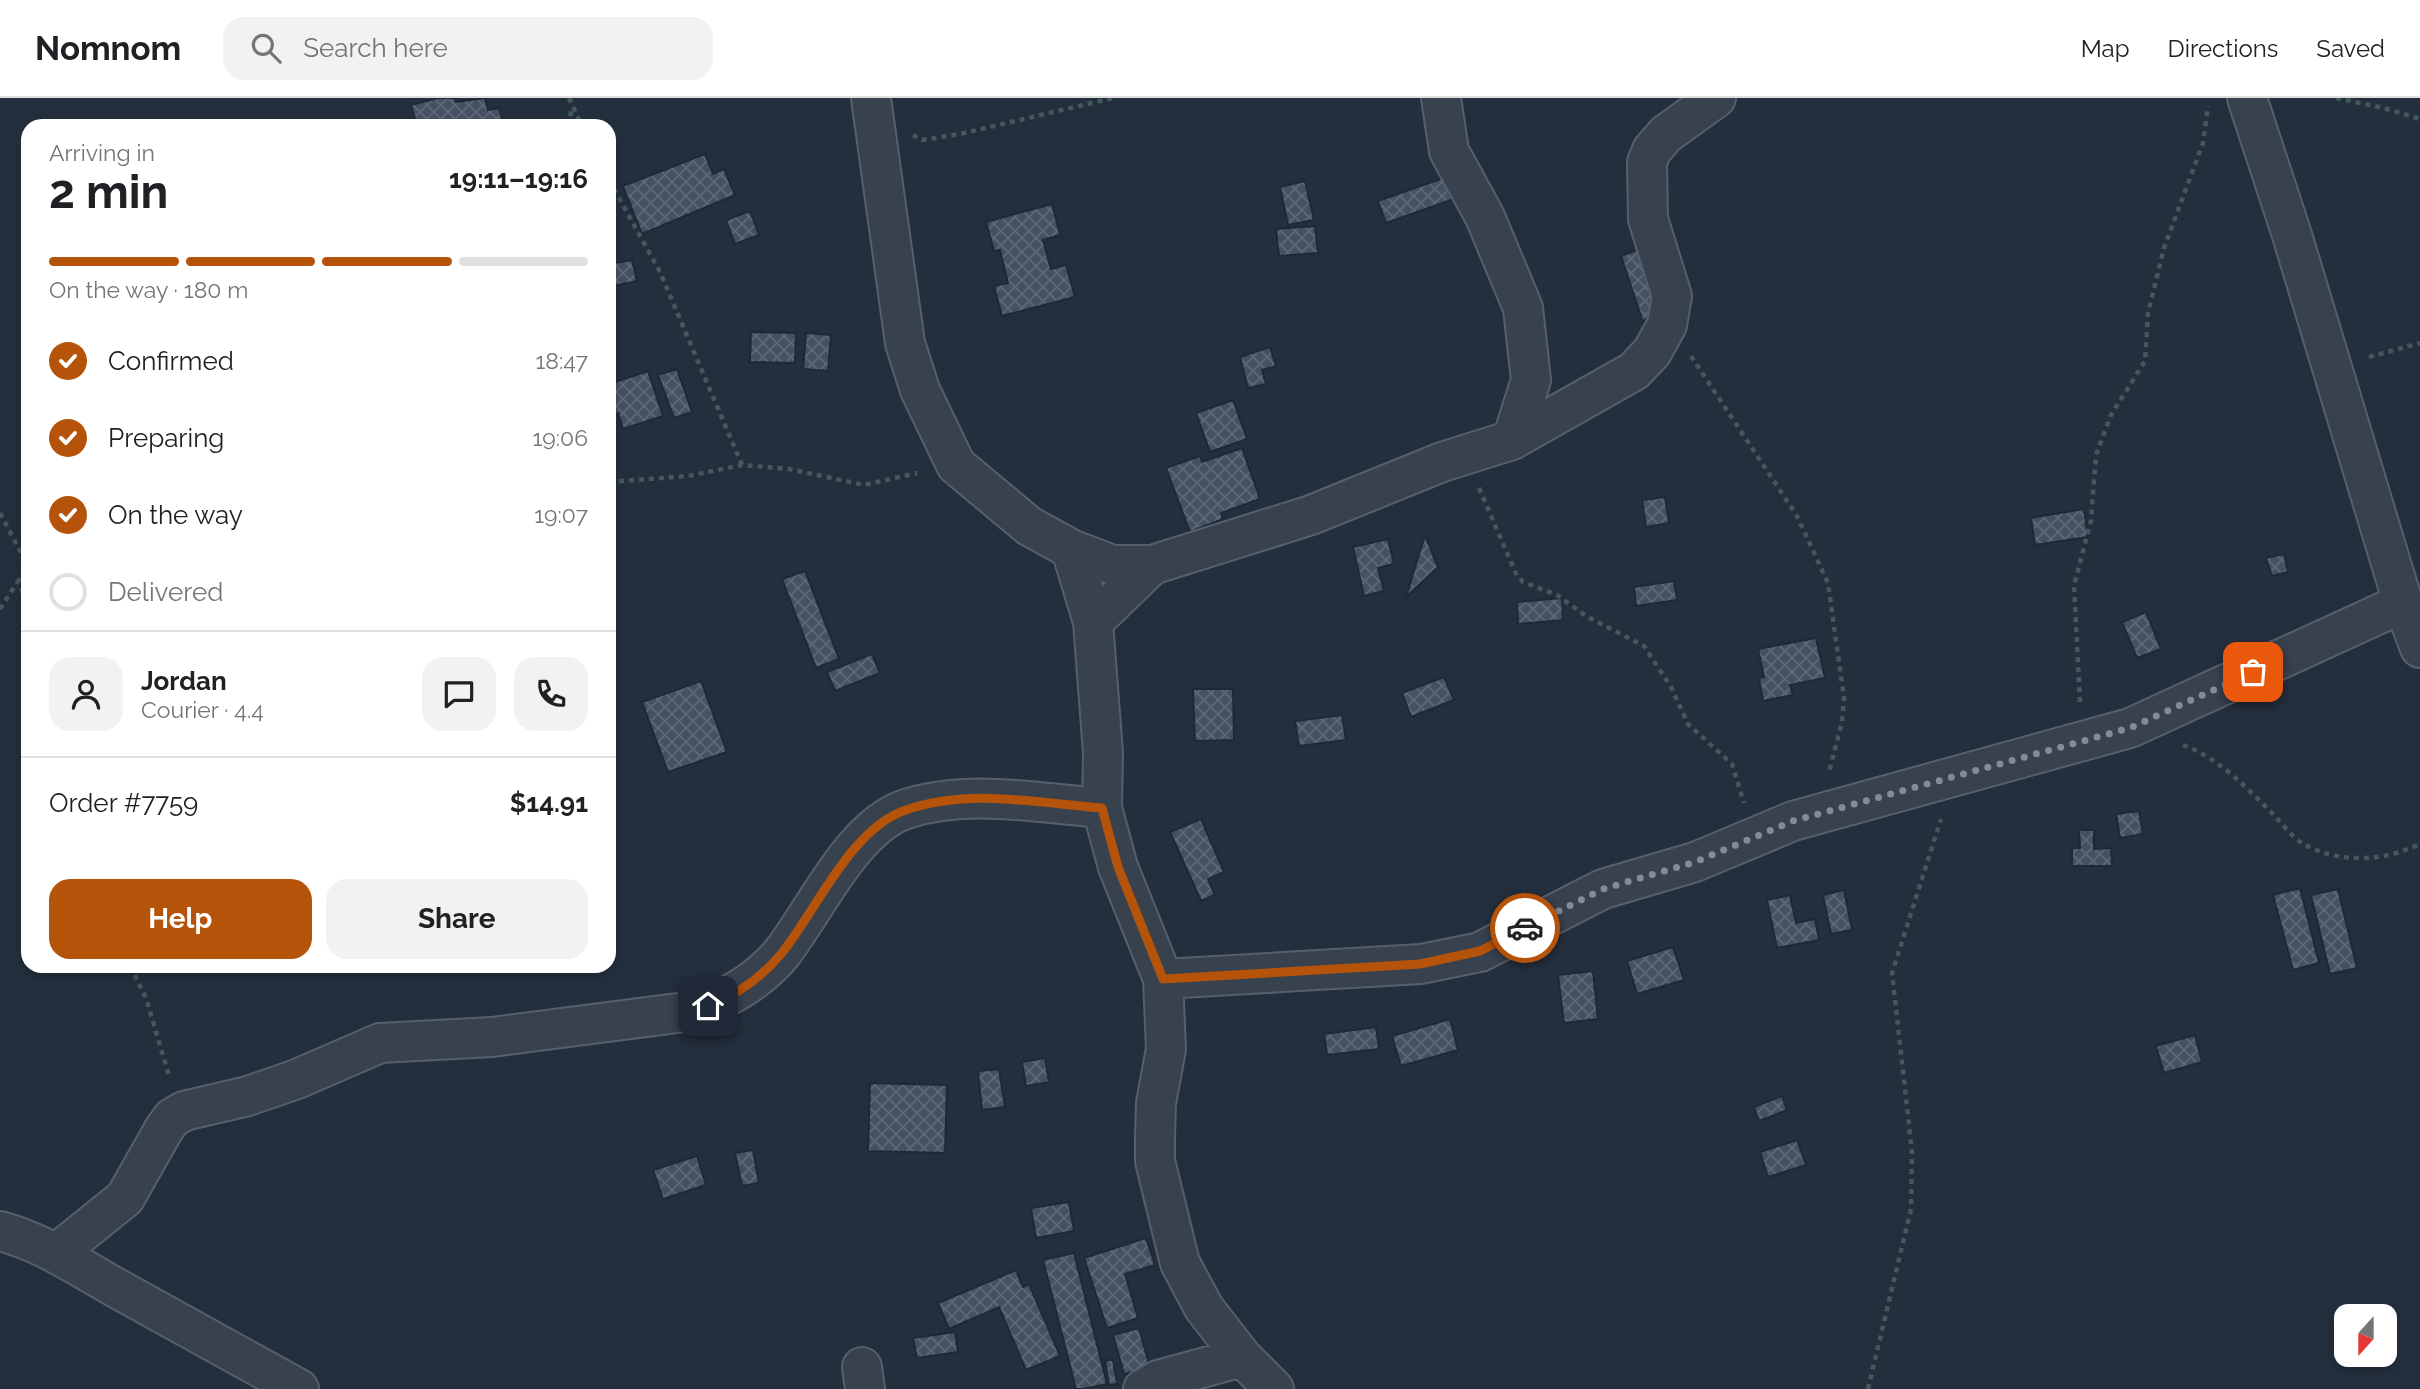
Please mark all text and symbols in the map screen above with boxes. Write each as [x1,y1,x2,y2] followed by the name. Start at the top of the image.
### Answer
[223,17,713,80] search box
[35,29,181,68] text: Nomnom
[247,29,285,67] icon: search
[303,33,448,63] text: Search here
[2081,34,2130,63] text: Map
[2168,34,2278,63] text: Directions
[2316,34,2385,63] text: Saved
[49,139,155,166] text: Arriving in
[449,164,588,194] text: 19:11–19:16
[49,165,168,219] text: 2 min
[49,276,248,303] text: On the way · 180 m
[49,342,87,380] icon: check
[108,346,234,376] text: Confirmed
[535,347,588,374] text: 18:47
[49,419,87,457] icon: check
[108,423,224,453] text: Preparing
[532,424,588,451] text: 19:06
[49,496,87,534] icon: check
[108,500,243,530] text: On the way
[534,501,588,528] text: 19:07
[108,577,223,607] text: Delivered
[2223,642,2283,702] pin
[2234,653,2272,691] icon: bag
[49,657,123,731] button: person
[422,657,496,731] button: chat
[514,657,588,731] button: phone
[141,666,227,696] text: Jordan
[141,696,264,723] text: Courier · 4.4
[49,788,198,818] text: Order #7759
[510,788,588,818] text: $14.91
[49,879,312,959] button: Help
[326,879,588,959] button: Share
[1490,893,1560,963] courier
[1506,909,1544,947] icon: car
[678,976,738,1036] pin
[689,987,727,1025] icon: home
[2334,1304,2398,1367] north arrow
[2334,1304,2397,1367] map controls

